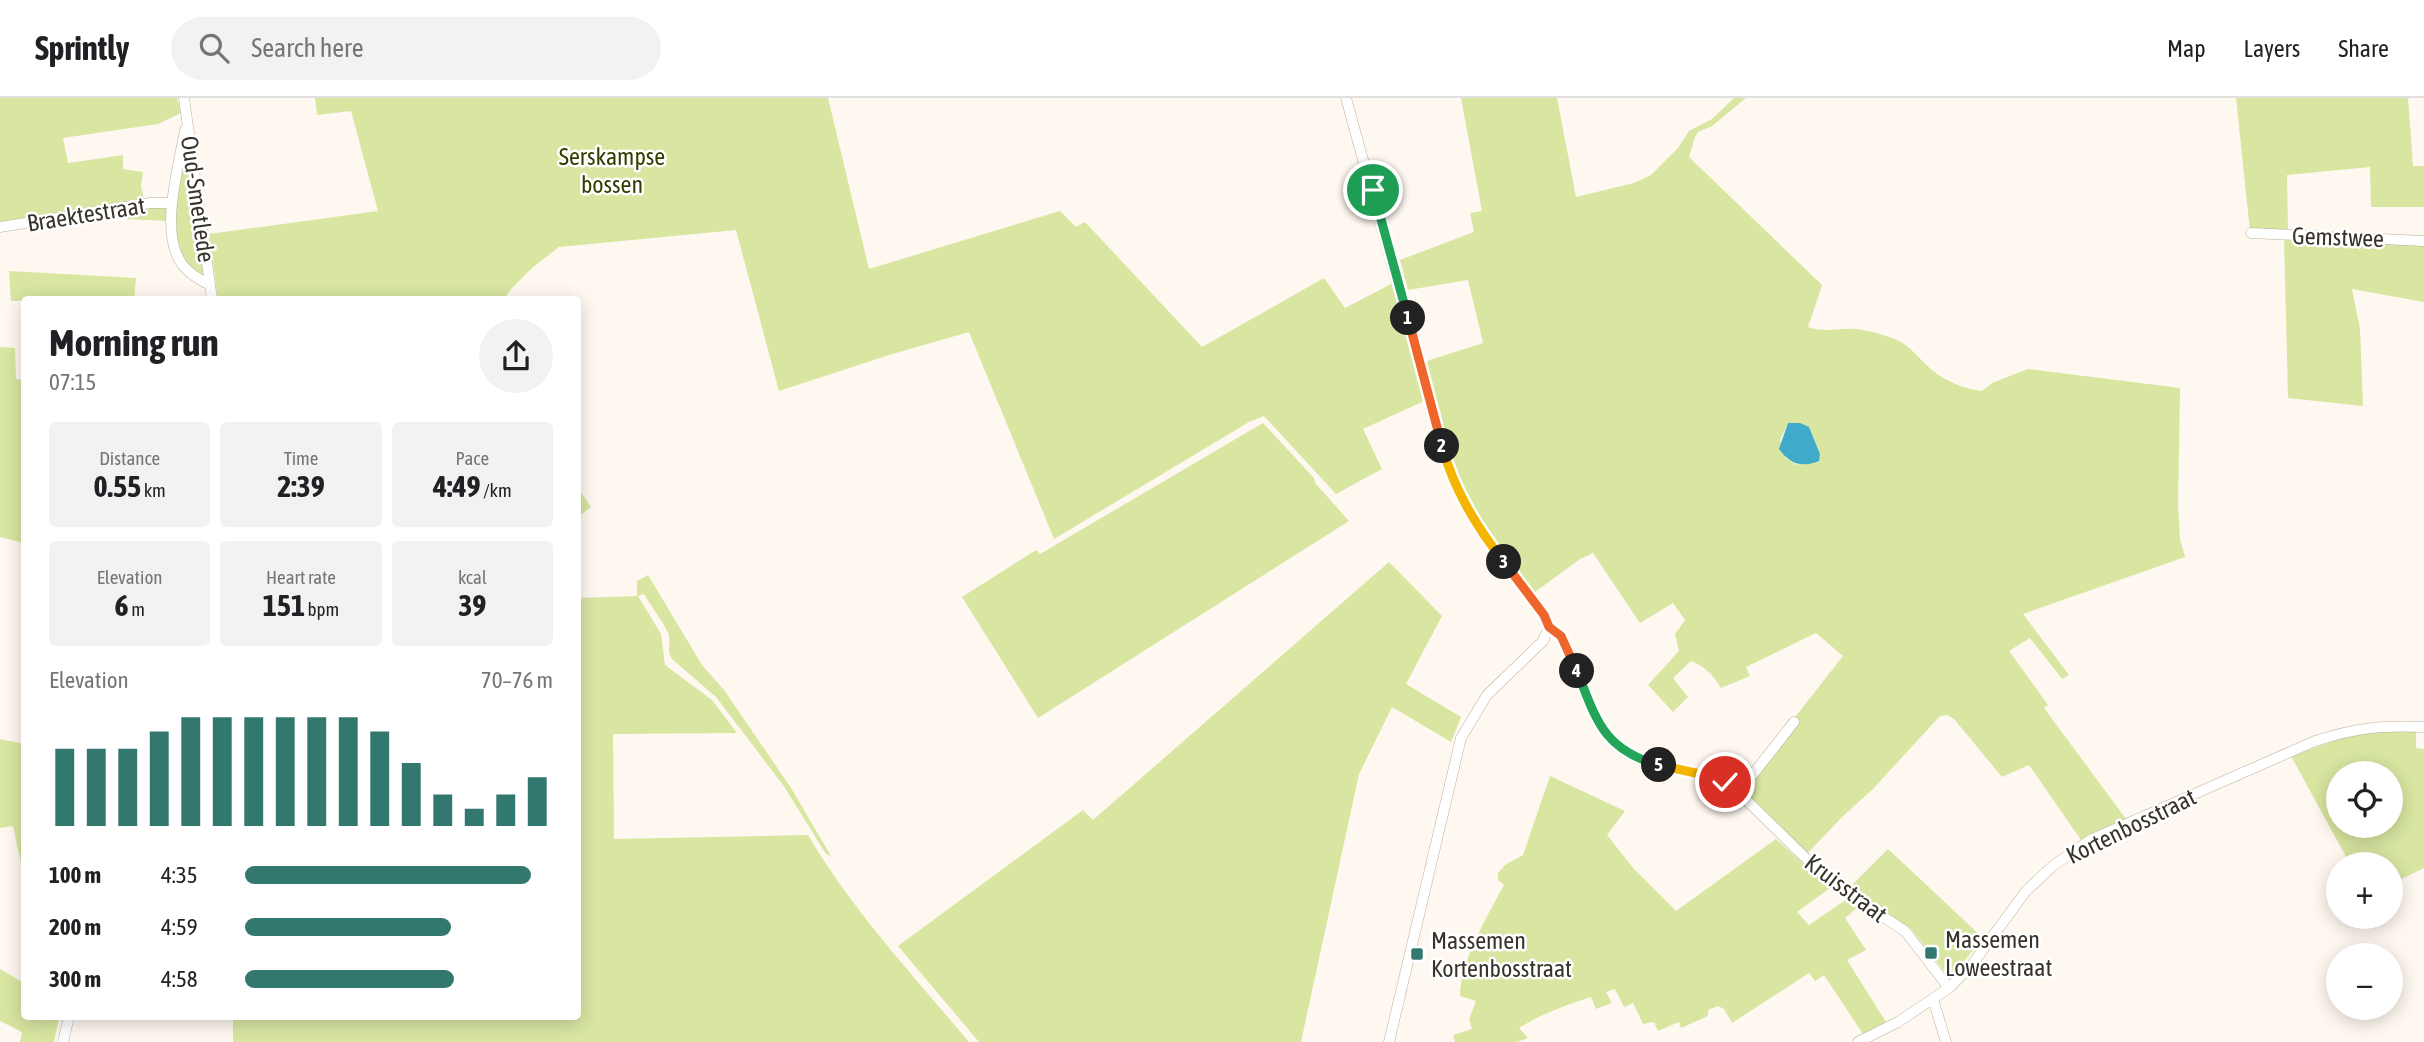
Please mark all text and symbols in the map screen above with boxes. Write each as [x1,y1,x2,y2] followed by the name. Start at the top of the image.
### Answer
[171,17,661,80] search box
[35,29,129,67] text: Sprintly
[195,29,233,67] icon: search
[251,33,364,63] text: Search here
[2167,35,2206,62] text: Map
[2244,35,2300,62] text: Layers
[2338,35,2389,62] text: Share
[176,134,220,264] street label: Oud-Smetlede
[559,143,665,198] park label: Serskampse bossen
[1343,160,1403,220] pin
[1354,171,1392,209] icon: arrive
[25,191,147,237] street label: Braektestraat
[2292,222,2384,252] street label: Gemstwee
[1390,300,1426,336] pin: 1
[1403,306,1412,328] text: 1
[479,319,553,393] button: share
[49,321,219,364] text: Morning run
[49,369,96,395] text: 07:15
[1424,428,1460,464] pin: 2
[1437,434,1446,456] text: 2
[99,447,160,469] text: Distance
[284,447,318,469] text: Time
[456,447,489,469] text: Pace
[94,469,141,503] text: 0.55
[277,469,325,503] text: 2:39
[433,469,481,503] text: 4:49
[141,479,166,501] text: km
[481,479,512,501] text: /km
[1486,545,1522,580] pin: 3
[1499,550,1508,572] text: 3
[97,566,163,588] text: Elevation
[266,566,336,588] text: Heart rate
[458,566,487,588] text: kcal
[114,588,129,622] text: 6
[263,588,305,622] text: 151
[458,588,486,622] text: 39
[129,598,145,620] text: m
[305,598,339,620] text: bpm
[1560,654,1594,688] pin: 4
[1572,659,1581,681] text: 4
[49,667,129,693] text: Elevation
[481,667,553,693] text: 70–76 m
[1642,748,1676,782] pin: 5
[1695,752,1755,812] pin
[1654,753,1663,775] text: 5
[2326,761,2403,1020] map controls
[2326,761,2403,838] button: locate
[1706,763,1744,801] icon: check
[2062,783,2200,869] street label: Kortenbosstraat
[1800,848,1892,928] street label: Kruisstraat
[2326,852,2403,929] button: +
[49,862,101,888] text: 100 m
[161,862,198,888] text: 4:35
[49,914,101,940] text: 200 m
[161,914,198,940] text: 4:59
[1945,926,2052,981] place label: Massemen Loweestraat
[1431,927,1572,982] place label: Massemen Kortenbosstraat
[2326,943,2403,1020] button: −
[1923,945,1939,961] marker: Massemen Loweestraat
[1409,946,1425,962] marker: Massemen Kortenbosstraat
[49,966,101,992] text: 300 m
[161,966,198,992] text: 4:58

